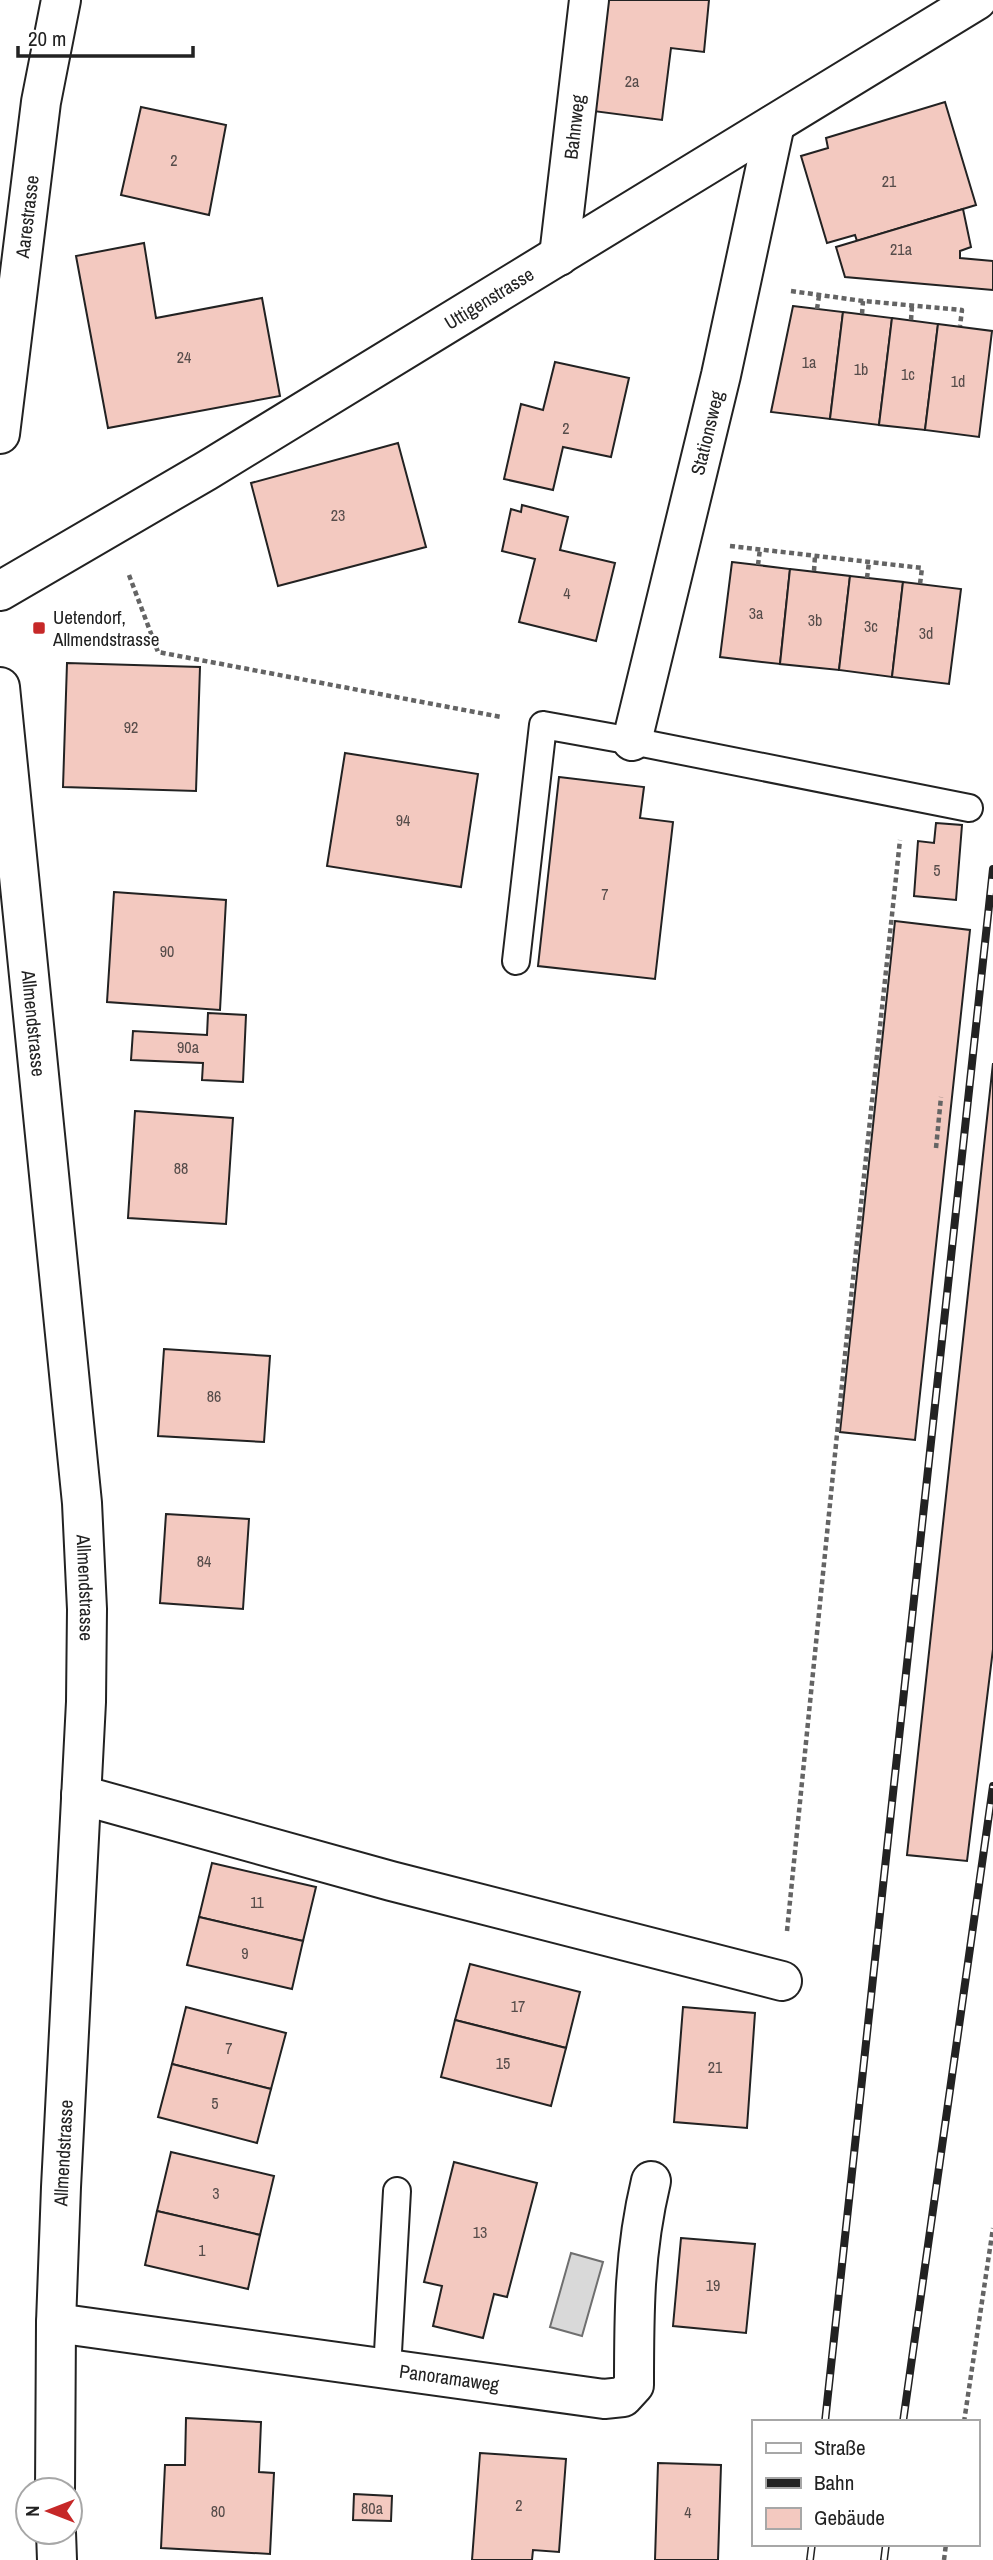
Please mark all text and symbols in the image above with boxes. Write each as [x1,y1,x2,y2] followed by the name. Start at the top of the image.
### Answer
[18,14,192,58] scale bar
[28,24,66,53] text: 20 m
[625,70,640,92] house number: 2a
[557,93,591,161] street label: Bahnweg
[170,149,178,171] house number: 2
[882,170,897,192] house number: 21
[9,174,45,261] street label: Aarestrasse
[890,238,913,260] house number: 21a
[439,261,539,335] street label: Uttigenstrasse
[177,346,191,368] house number: 24
[802,351,817,373] house number: 1a
[854,358,868,380] house number: 1b
[901,363,915,385] house number: 1c
[951,370,965,392] house number: 1d
[684,388,730,478] street label: Stationsweg
[562,417,570,439] house number: 2
[331,504,345,526] house number: 23
[563,582,571,604] house number: 4
[749,602,764,624] house number: 3a
[52,604,160,652] place label: Uetendorf, Allmendstrasse
[808,609,822,631] house number: 3b
[864,615,878,637] house number: 3c
[31,620,47,636] marker: Uetendorf, Allmendstrasse
[919,622,933,644] house number: 3d
[124,716,138,738] house number: 92
[396,809,410,831] house number: 94
[933,859,941,881] house number: 5
[601,883,609,905] house number: 7
[160,940,174,962] house number: 90
[15,968,52,1078] street label: Allmendstrasse
[177,1036,200,1058] house number: 90a
[174,1157,188,1179] house number: 88
[207,1385,221,1407] house number: 86
[70,1533,100,1641] street label: Allmendstrasse
[197,1550,211,1572] house number: 84
[250,1891,265,1913] house number: 11
[241,1942,249,1964] house number: 9
[511,1995,525,2017] house number: 17
[225,2037,233,2059] house number: 7
[496,2052,510,2074] house number: 15
[708,2056,723,2078] house number: 21
[211,2092,219,2114] house number: 5
[47,2099,79,2208] street label: Allmendstrasse
[212,2182,220,2204] house number: 3
[473,2221,487,2243] house number: 13
[198,2239,206,2261] house number: 1
[706,2274,720,2296] house number: 19
[398,2358,501,2397] street label: Panoramaweg
[752,2420,979,2546] legend
[814,2433,866,2462] text: Straße
[814,2468,854,2497] text: Bahn
[14,2476,84,2546] north arrow
[515,2494,523,2516] house number: 2
[361,2497,384,2519] house number: 80a
[211,2500,225,2522] house number: 80
[684,2501,692,2523] house number: 4
[814,2503,885,2532] text: Gebäude
[19,2505,45,2517] text: N

